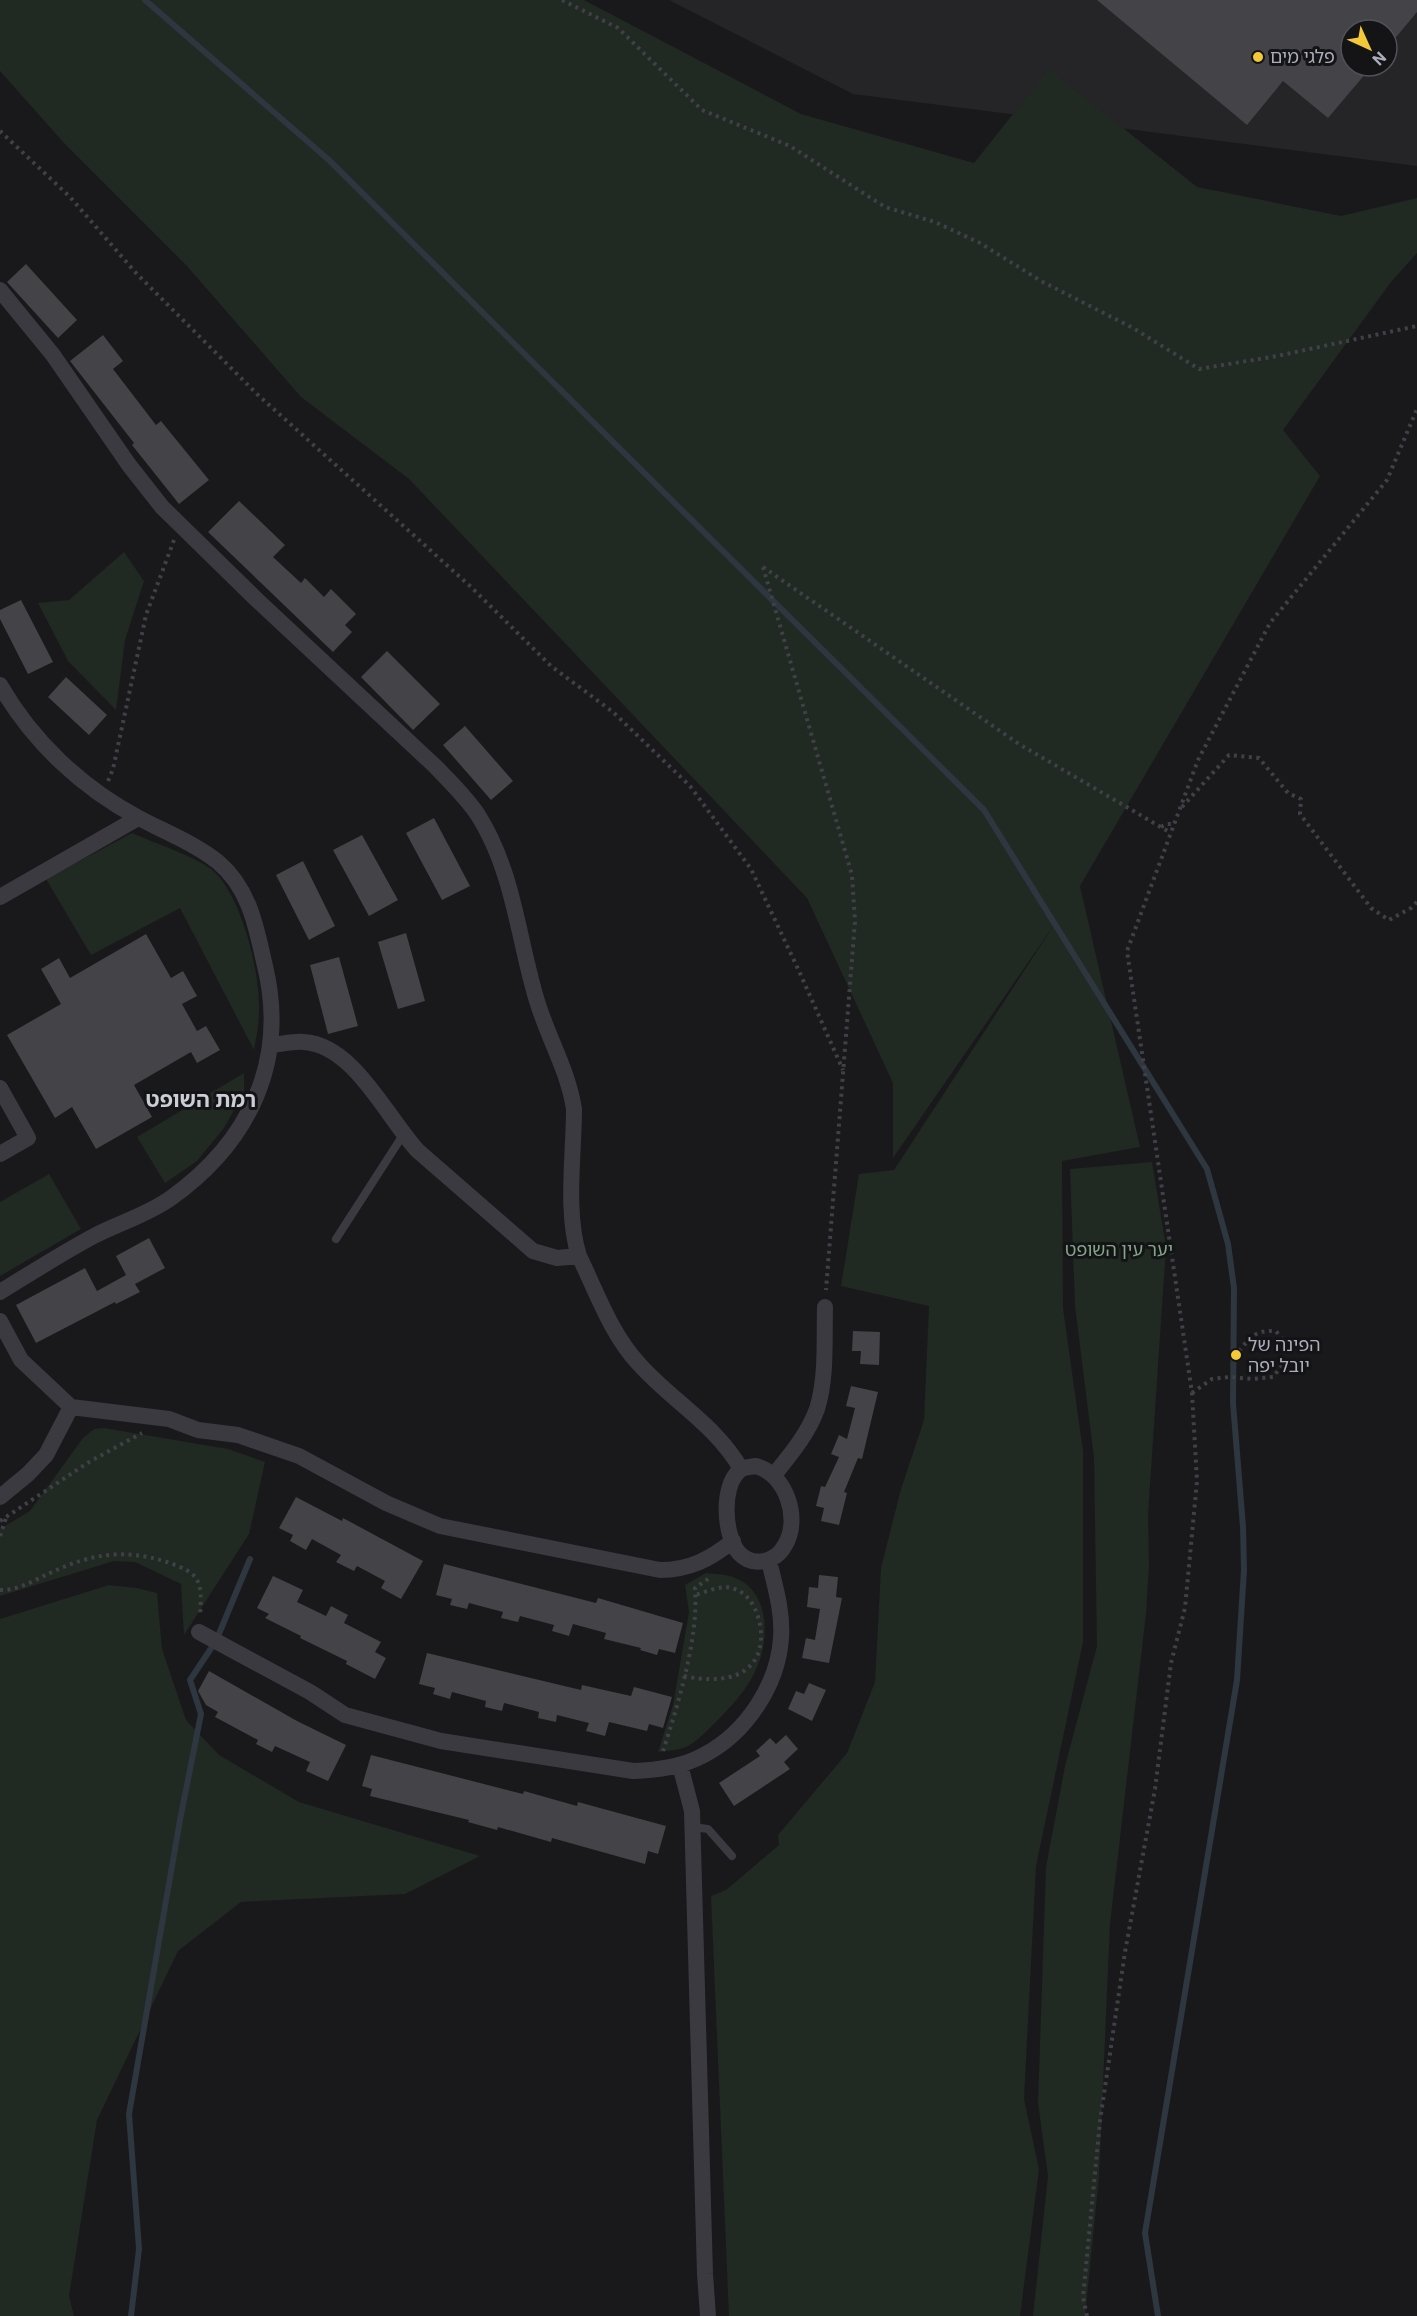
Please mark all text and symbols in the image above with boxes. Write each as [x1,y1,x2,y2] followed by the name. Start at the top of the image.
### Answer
[1339,18,1399,78] north arrow
[1270,46,1335,67] place label: פלגי מים
[1369,48,1390,69] text: N
[1251,50,1265,64] marker: פלגי מים
[146,1088,256,1112] district label: רמת השופט
[1065,1239,1173,1260] park label: יער עין השופט
[1248,1334,1321,1376] place label: הפינה של יובל יפה
[1229,1348,1243,1362] marker: הפינה של יובל יפה

